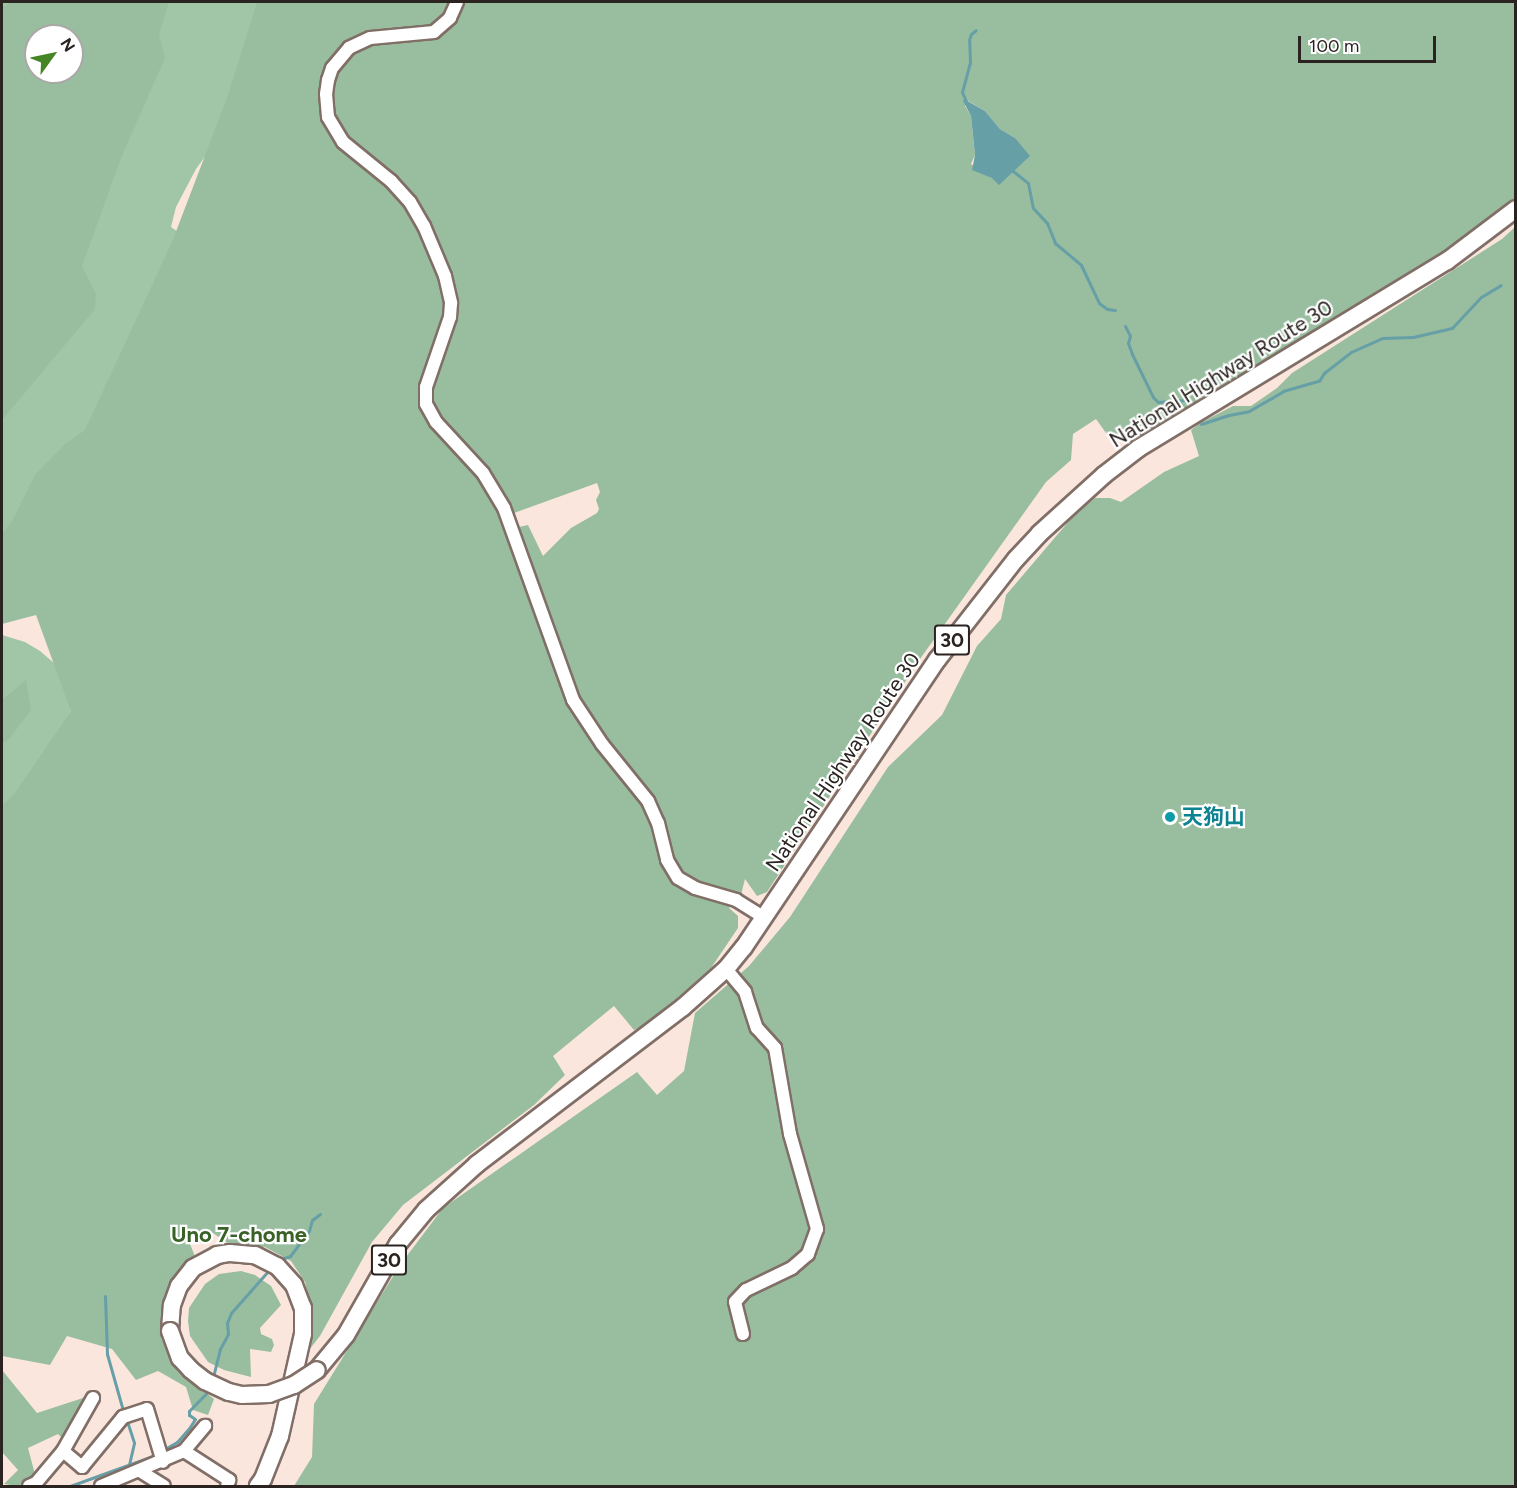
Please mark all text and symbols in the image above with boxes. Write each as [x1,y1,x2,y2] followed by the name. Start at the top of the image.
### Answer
[24,24,84,84] north arrow
[1301,24,1439,62] scale bar
[57,35,79,55] text: N
[1309,35,1359,57] text: 100 m
[1105,295,1337,453] street label: National Highway Route 30
[932,623,972,657] road number: 30
[760,648,926,876] street label: National Highway Route 30
[1182,804,1245,830] place label: 天狗山
[1163,810,1177,824] marker: 天狗山
[171,1222,307,1248] district label: Uno 7-chome
[370,1243,408,1277] road number: 30

